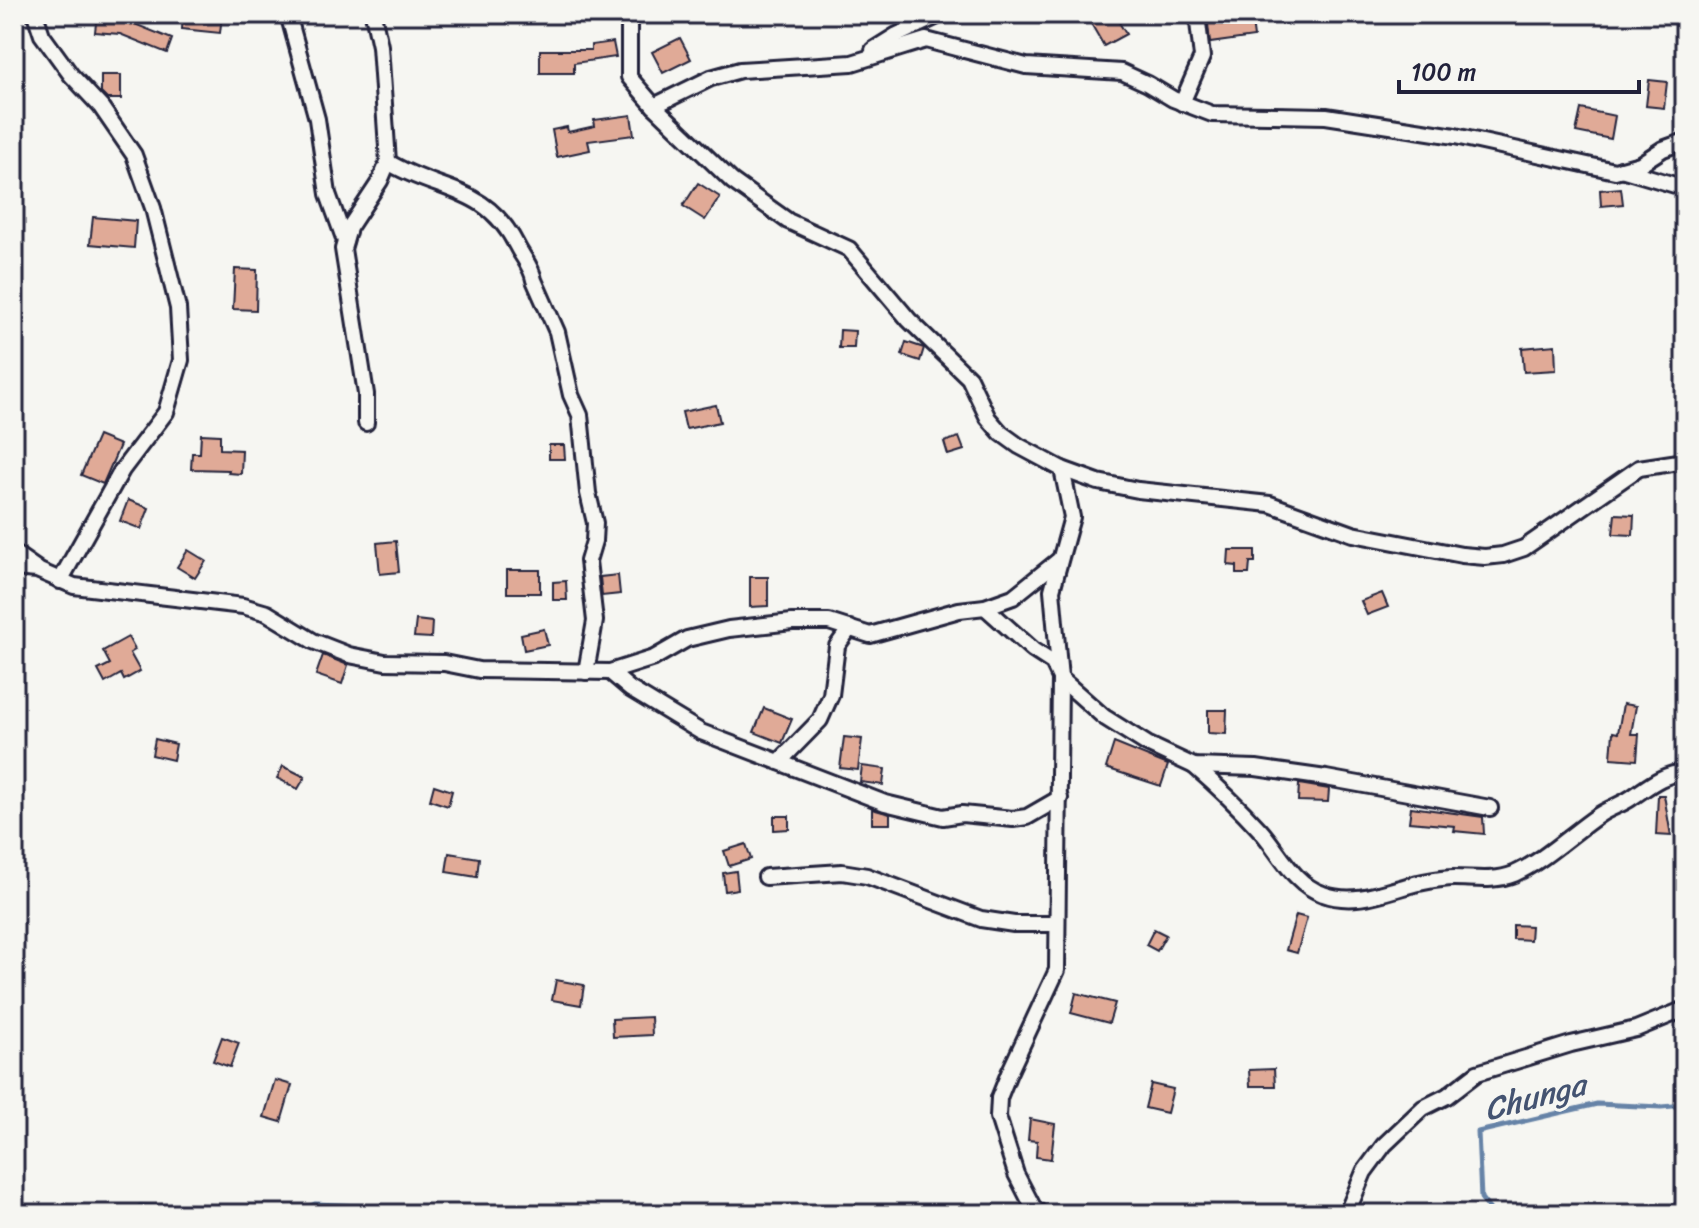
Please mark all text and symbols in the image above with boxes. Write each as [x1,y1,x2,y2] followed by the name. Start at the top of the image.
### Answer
[1399,44,1639,94] scale bar
[1411,51,1476,93] text: 100 m
[1478,1055,1596,1138] water label: Chunga

